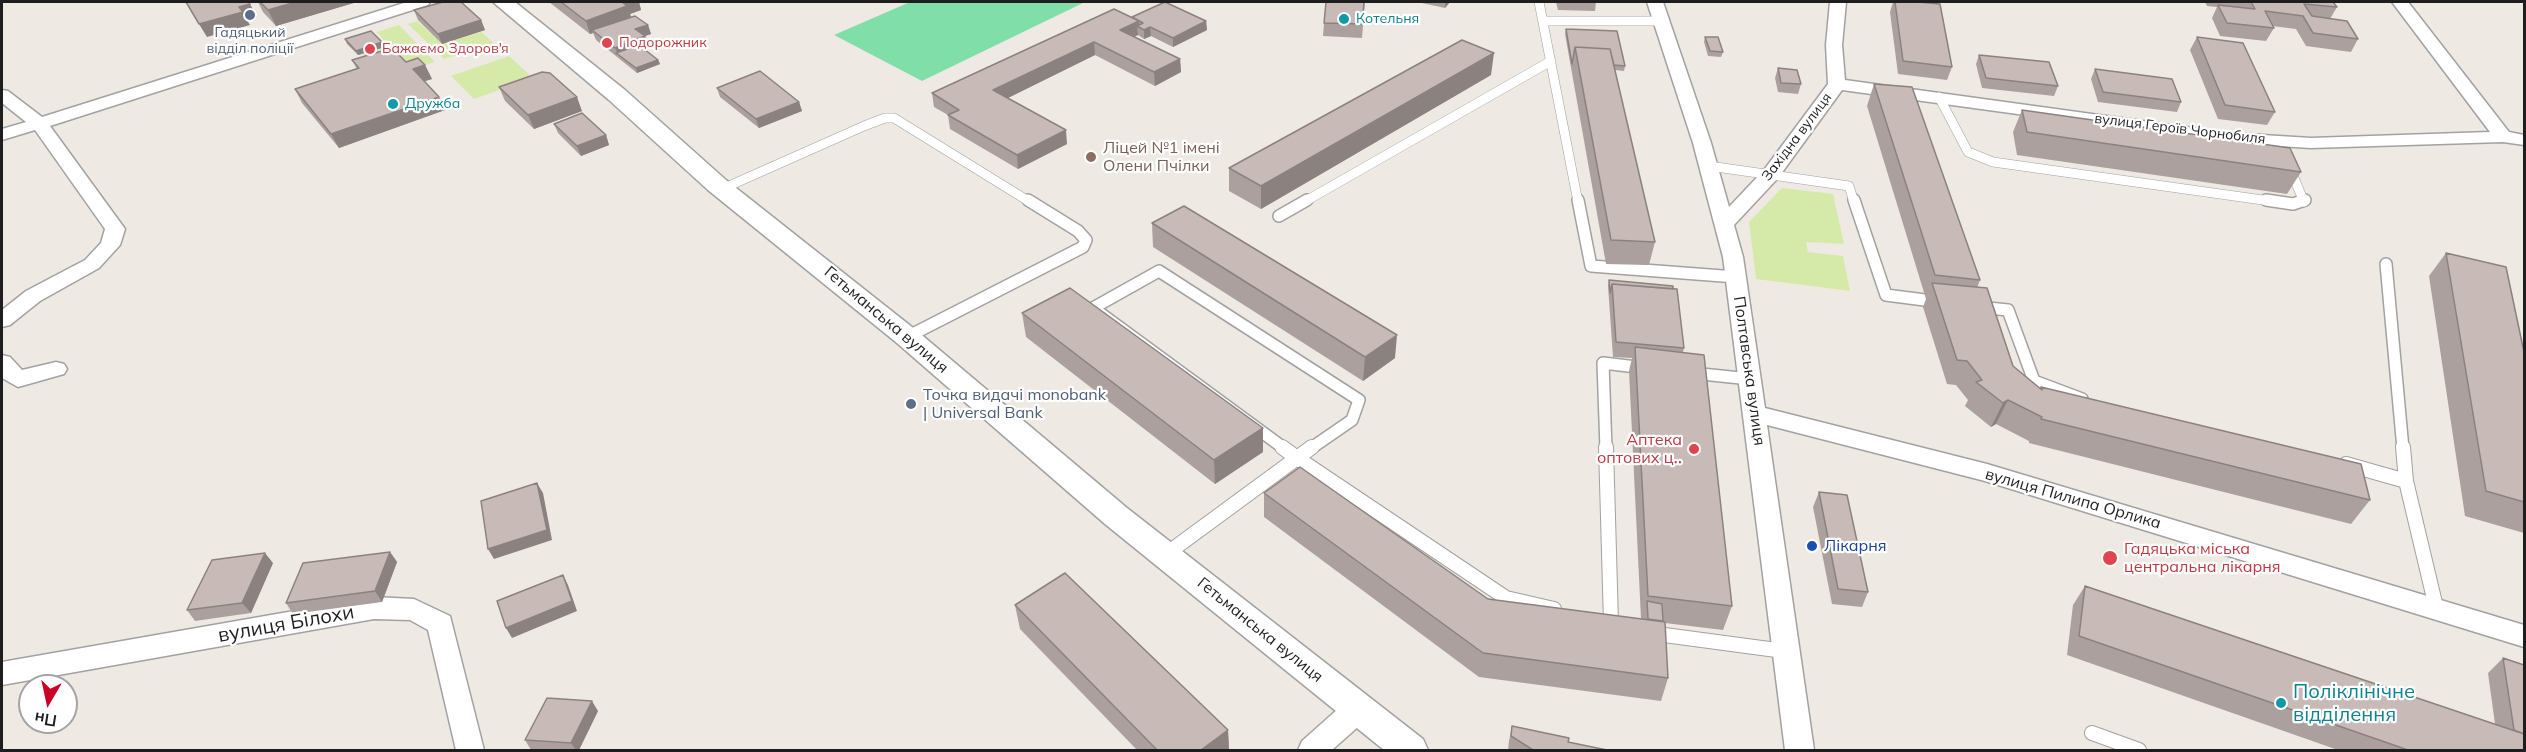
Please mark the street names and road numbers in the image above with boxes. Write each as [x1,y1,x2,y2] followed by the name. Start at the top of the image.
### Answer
[1759,90,1835,184] street label: Західна вулиця
[2094,110,2266,148] street label: вулиця Героїв Чорнобиля
[820,263,952,377] street label: Гетьманська вулиця
[1729,295,1769,447] street label: Полтавська вулиця
[1983,465,2163,533] street label: вулиця Пилипа Орлика
[1193,573,1327,687] street label: Гетьманська вулиця
[216,600,356,648] street label: вулиця Білохи

